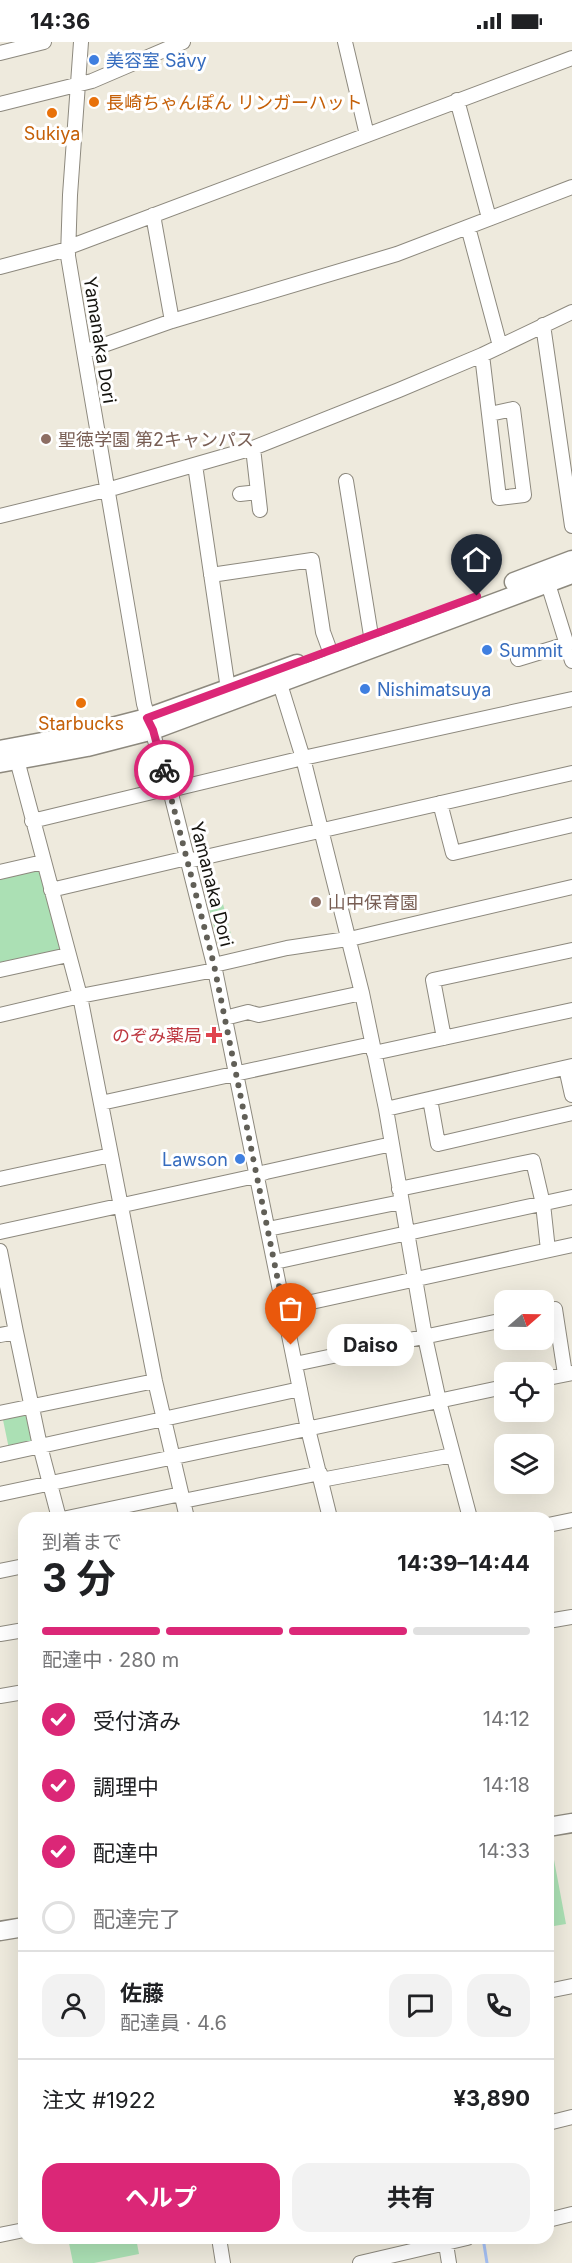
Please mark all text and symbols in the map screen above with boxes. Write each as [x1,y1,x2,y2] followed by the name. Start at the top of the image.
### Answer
[30,8,90,34] text: 14:36
[106,50,207,71] place label: 美容室 Sävy
[87,53,101,67] marker: 美容室 Sävy
[106,92,363,113] place label: 長崎ちゃんぽん リンガーハット
[87,95,101,109] marker: 長崎ちゃんぽん リンガーハット
[45,106,59,120] marker: Sukiya
[24,123,80,144] place label: Sukiya
[80,275,120,405] street label: Yamanaka Dori
[58,429,254,450] place label: 聖徳学園 第2キャンパス
[39,432,53,446] marker: 聖徳学園 第2キャンパス
[451,534,502,596] pin
[460,543,493,576] icon: home
[499,640,563,661] place label: Summit
[480,643,494,657] marker: Summit
[377,679,491,700] place label: Nishimatsuya
[358,682,372,696] marker: Nishimatsuya
[74,696,88,710] marker: Starbucks
[38,713,124,734] place label: Starbucks
[134,740,194,800] courier
[148,754,181,787] icon: bike
[186,819,238,949] street label: Yamanaka Dori
[328,892,418,913] place label: 山中保育園
[309,895,323,909] marker: 山中保育園
[112,1025,202,1046] place label: のぞみ薬局
[207,1028,221,1042] marker: のぞみ薬局
[162,1149,228,1170] place label: Lawson
[233,1152,247,1166] marker: Lawson
[265,1283,316,1345] pin
[494,1290,554,1350] north arrow
[494,1290,554,1494] map controls
[274,1292,307,1325] icon: bag
[327,1324,414,1366] callout: Daiso
[343,1333,398,1357] text: Daiso
[494,1362,554,1422] button: locate
[494,1434,554,1494] button: layers
[42,1530,122,1554] text: 到着まで
[397,1550,530,1576] text: 14:39–14:44
[42,1554,115,1601] text: 3 分
[42,1648,179,1672] text: 配達中 · 280 m
[42,1703,75,1736] icon: check
[483,1707,530,1731] text: 14:12
[93,1708,181,1734] text: 受付済み
[42,1769,75,1802] icon: check
[483,1773,530,1797] text: 14:18
[93,1774,159,1800] text: 調理中
[42,1835,75,1868] icon: check
[478,1839,530,1863] text: 14:33
[93,1840,159,1866] text: 配達中
[93,1906,181,1932] text: 配達完了
[42,1974,105,2037] button: person
[389,1974,452,2037] button: chat
[467,1974,530,2037] button: phone
[120,1980,164,2006] text: 佐藤
[120,2011,227,2035] text: 配達員 · 4.6
[454,2085,530,2111] text: ¥3,890
[42,2087,156,2113] text: 注文 #1922
[42,2163,280,2232] button: ヘルプ
[292,2163,530,2232] button: 共有

